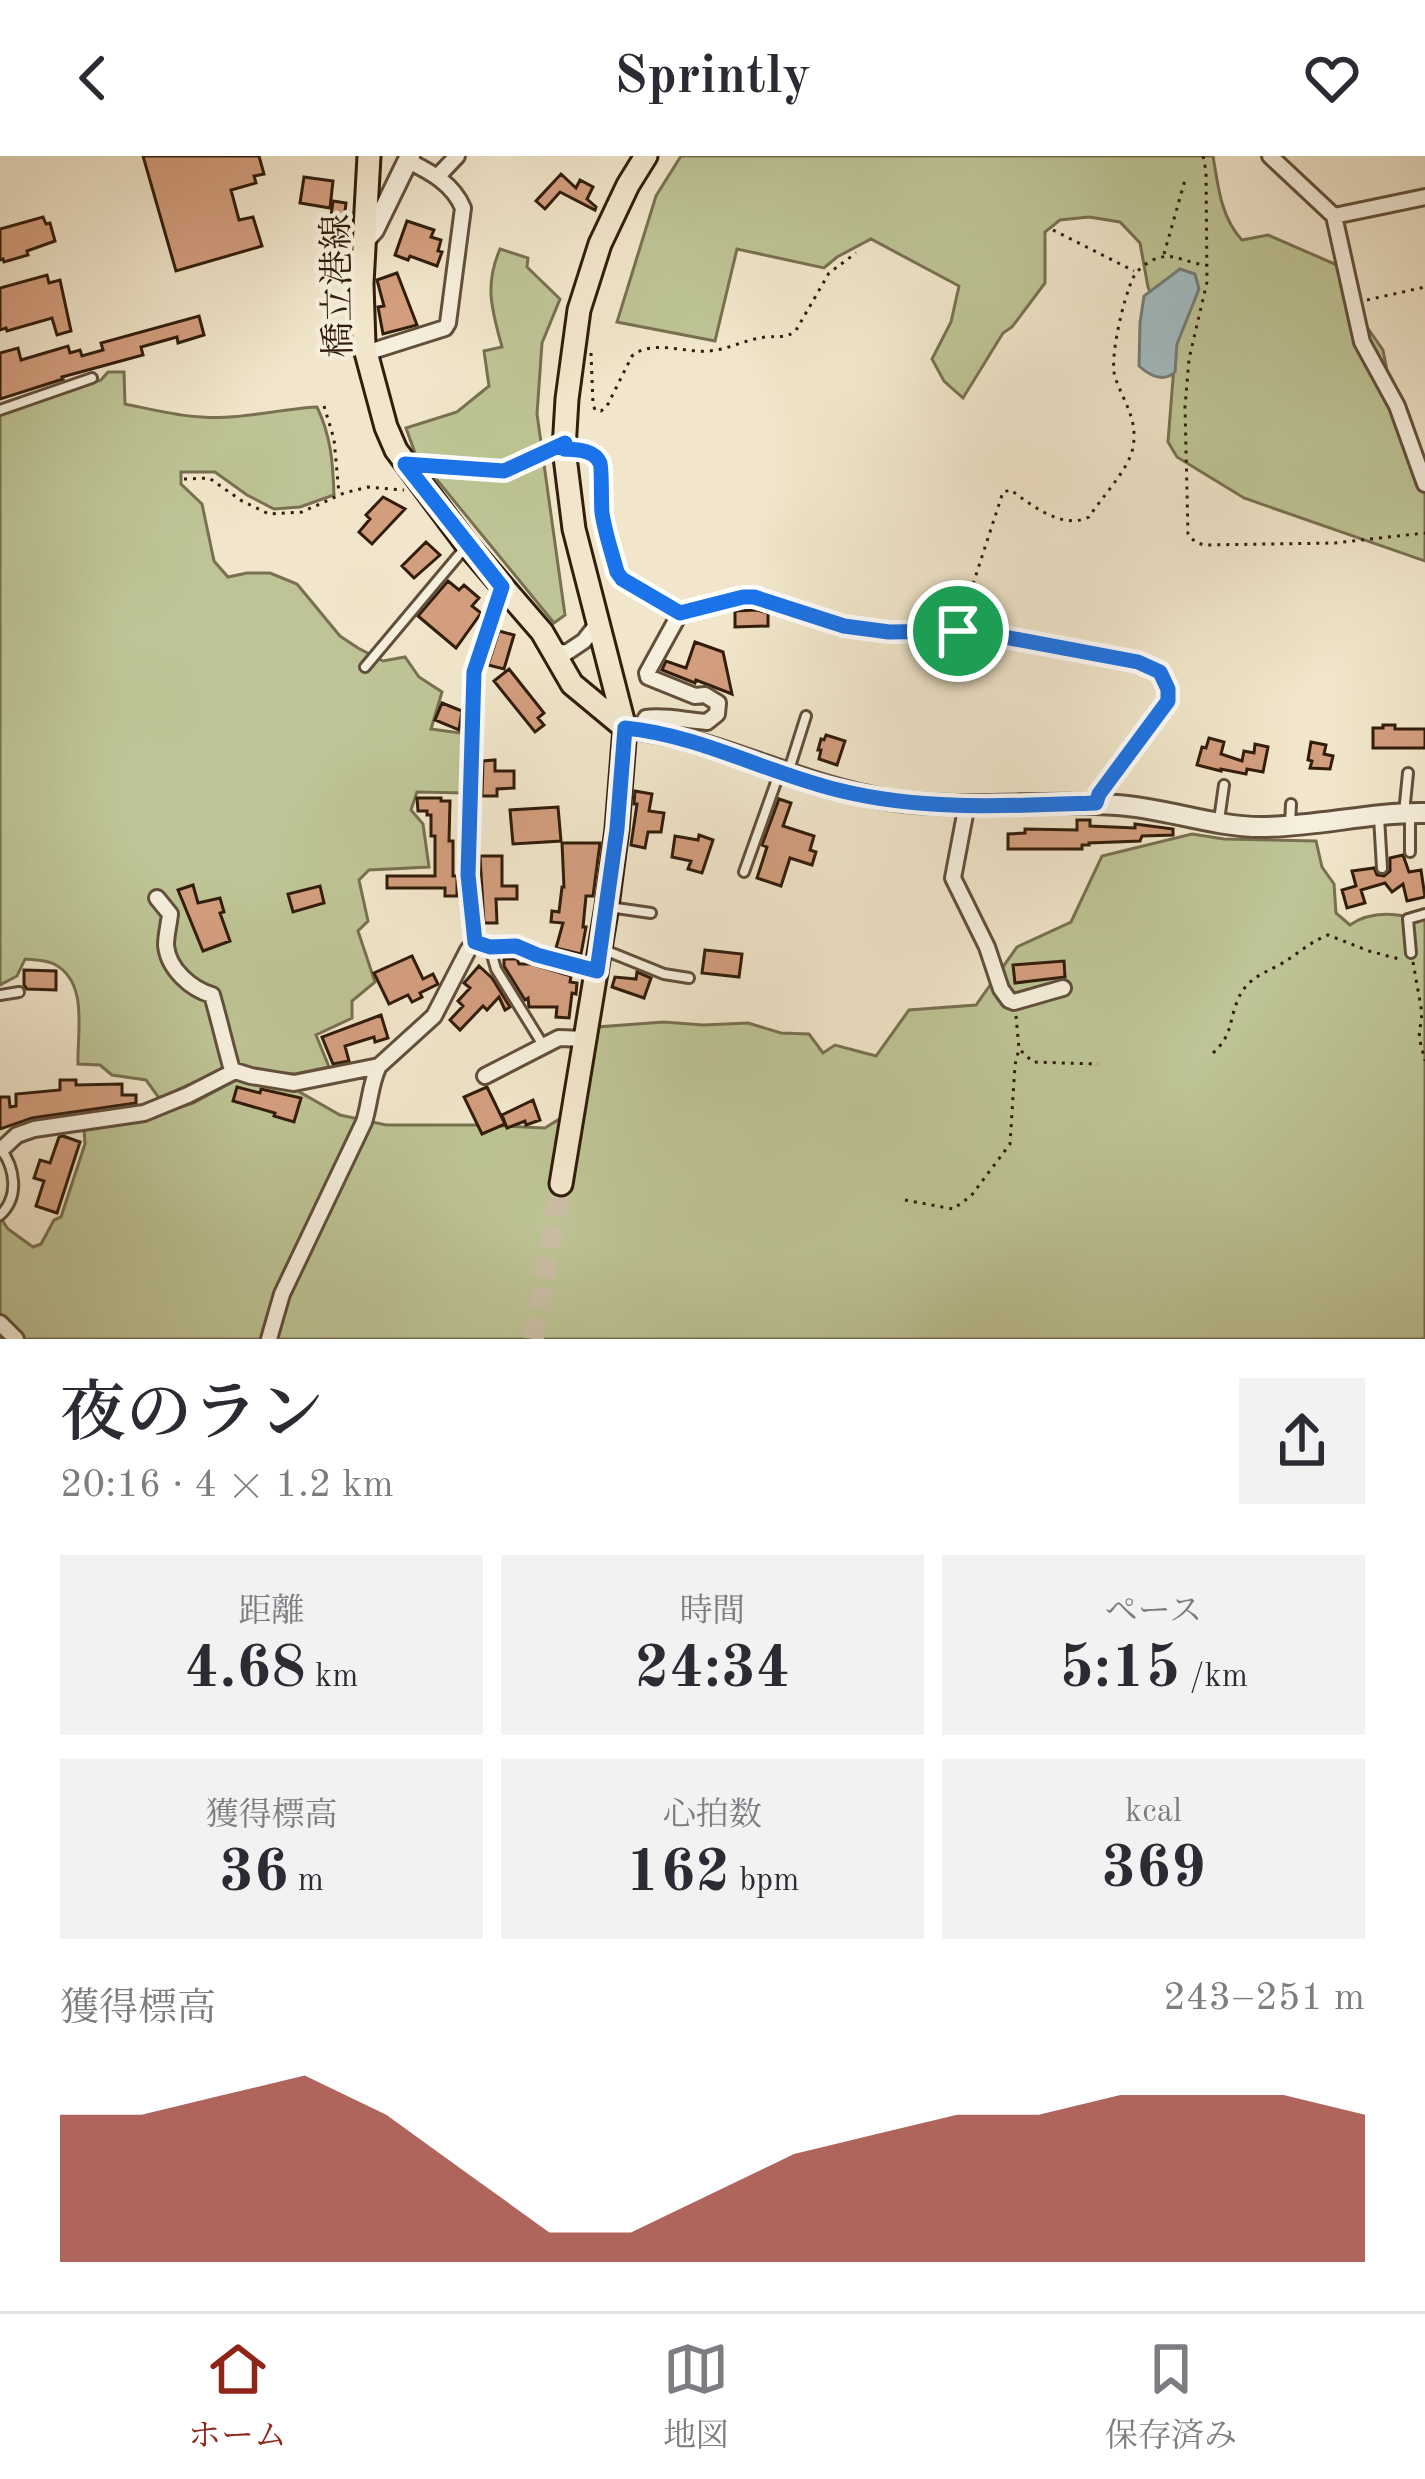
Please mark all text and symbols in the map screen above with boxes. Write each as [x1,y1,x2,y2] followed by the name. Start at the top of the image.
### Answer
[60,45,126,111] icon: back
[1299,45,1365,111] icon: heart
[614,51,811,105] text: Sprintly
[317,214,359,358] street label: 橋立港線
[907,580,1009,682] pin
[925,598,991,664] icon: arrive
[1239,1378,1365,1504] button: share
[60,1384,324,1450] text: 夜のラン
[60,1466,394,1505] text: 20:16 · 4 × 1.2 km
[239,1596,305,1629] text: 距離
[680,1596,746,1629] text: 時間
[1105,1596,1202,1629] text: ペース
[185,1640,306,1700] text: 4.68
[635,1640,791,1700] text: 24:34
[1059,1640,1180,1700] text: 5:15
[306,1661,358,1694] text: km
[1180,1661,1248,1694] text: /km
[1125,1796,1182,1829] text: kcal
[206,1800,338,1833] text: 獲得標高
[663,1800,762,1833] text: 心拍数
[1101,1840,1206,1900] text: 369
[219,1844,289,1904] text: 36
[626,1844,730,1904] text: 162
[289,1865,324,1898] text: m
[730,1865,799,1898] text: bpm
[1163,1979,1365,2018] text: 243–251 m
[60,1990,216,2029] text: 獲得標高
[188,2336,287,2458] tab: ホーム
[663,2336,729,2458] tab: 地図
[1105,2336,1237,2458] tab: 保存済み

